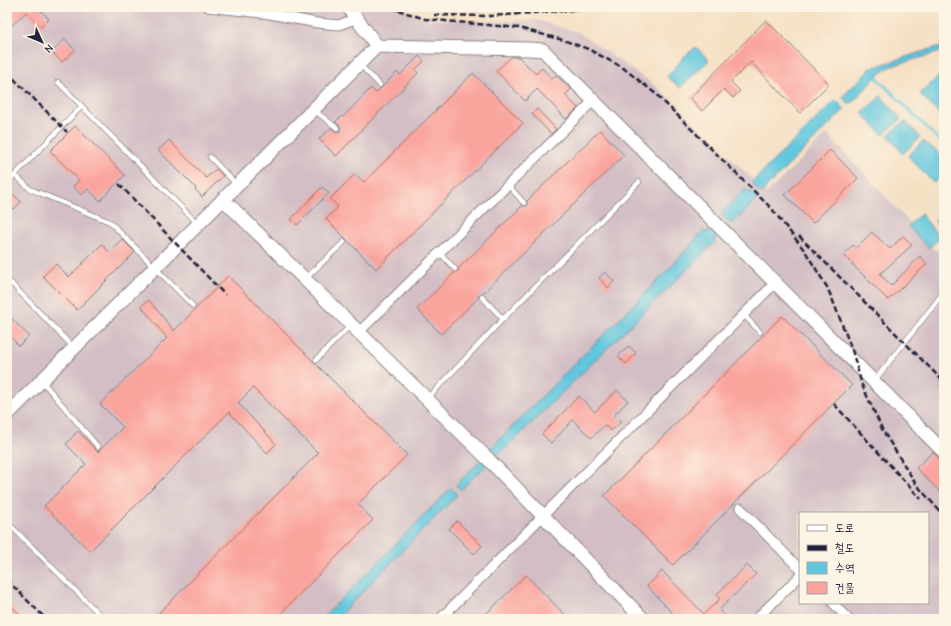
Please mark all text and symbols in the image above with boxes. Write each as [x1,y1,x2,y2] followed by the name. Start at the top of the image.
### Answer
[22,22,62,62] north arrow
[42,41,56,56] text: N
[799,512,929,604] legend
[835,521,854,535] text: 도로
[835,541,854,555] text: 철도
[835,561,855,575] text: 수역
[835,581,855,595] text: 건물

